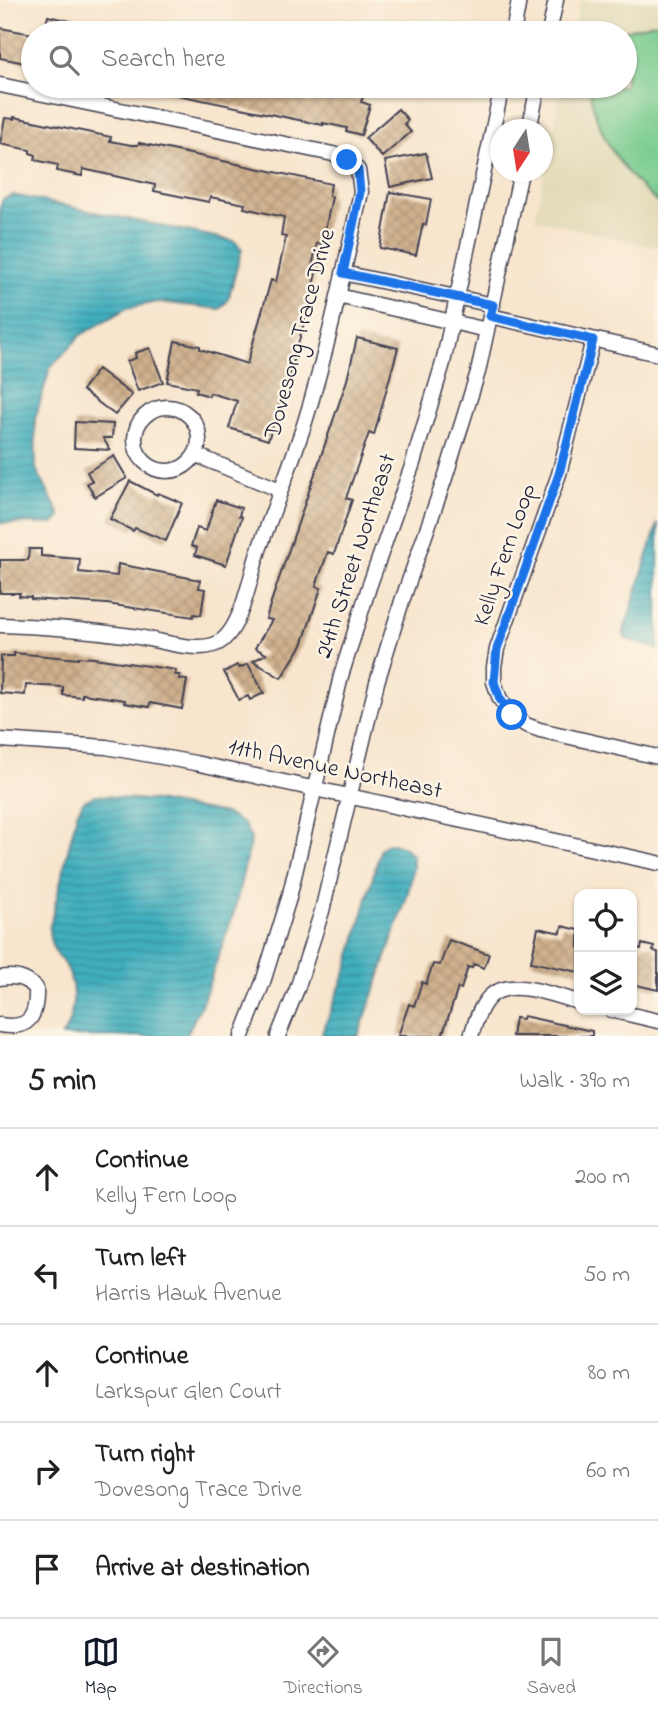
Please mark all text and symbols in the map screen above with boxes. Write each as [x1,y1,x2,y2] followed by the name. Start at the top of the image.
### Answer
[21,21,637,98] search box
[45,41,83,79] icon: search
[101,41,226,79] text: Search here
[490,119,553,182] north arrow
[331,144,362,175] route end
[256,225,346,444] street label: Dovesong Trace Drive
[307,449,407,663] street label: 24th Street Northeast
[465,479,548,631] street label: Kelly Fern Loop
[496,699,527,730] route start
[225,730,445,810] street label: 11th Avenue Northeast
[574,889,637,1015] map controls
[574,889,637,952] button: locate
[574,952,637,1015] button: layers
[28,1060,96,1104] text: 5 min
[519,1065,630,1098] text: Walk · 390 m
[95,1142,188,1180] text: Continue
[28,1158,66,1196] icon: ahead
[575,1161,630,1194] text: 200 m
[95,1180,237,1213] text: Kelly Fern Loop
[95,1240,186,1278] text: Turn left
[28,1256,66,1294] icon: left
[583,1259,630,1292] text: 50 m
[95,1278,282,1311] text: Harris Hawk Avenue
[95,1338,188,1376] text: Continue
[28,1354,66,1392] icon: ahead
[588,1357,630,1390] text: 80 m
[95,1376,282,1409] text: Larkspur Glen Court
[95,1436,195,1474] text: Turn right
[28,1452,66,1490] icon: right
[586,1455,630,1488] text: 60 m
[95,1474,302,1507] text: Dovesong Trace Drive
[28,1550,66,1588] icon: arrive
[95,1550,310,1588] text: Arrive at destination
[82,1633,120,1702] tab: Map
[284,1633,363,1702] tab: Directions
[527,1633,576,1702] tab: Saved

